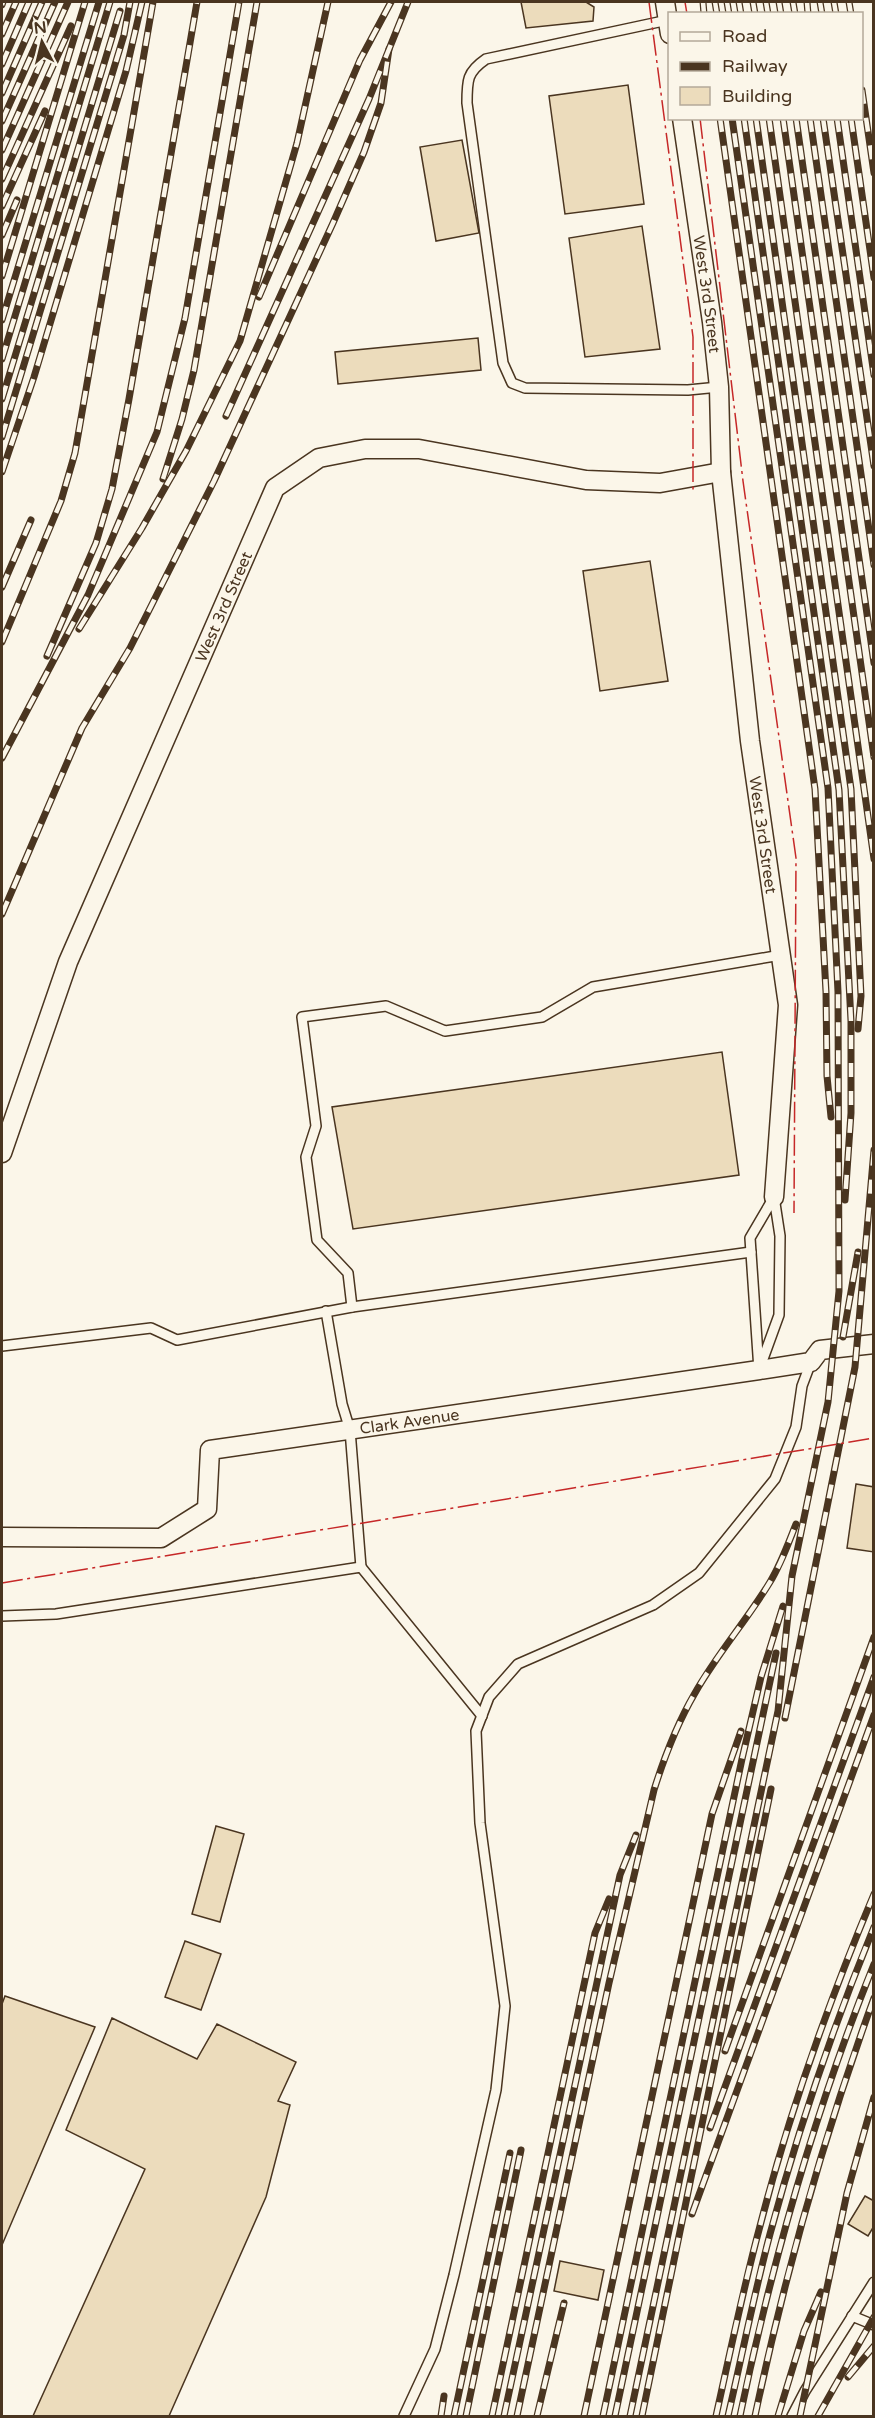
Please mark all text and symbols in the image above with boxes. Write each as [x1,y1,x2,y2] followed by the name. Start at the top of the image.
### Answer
[12,12,72,72] north arrow
[668,12,863,120] legend
[33,17,48,39] text: N
[722,25,767,47] text: Road
[722,55,788,77] text: Railway
[722,85,792,107] text: Building
[688,234,724,354] street label: West 3rd Street
[191,549,257,665] street label: West 3rd Street
[744,775,781,895] street label: West 3rd Street
[358,1405,461,1439] street label: Clark Avenue

